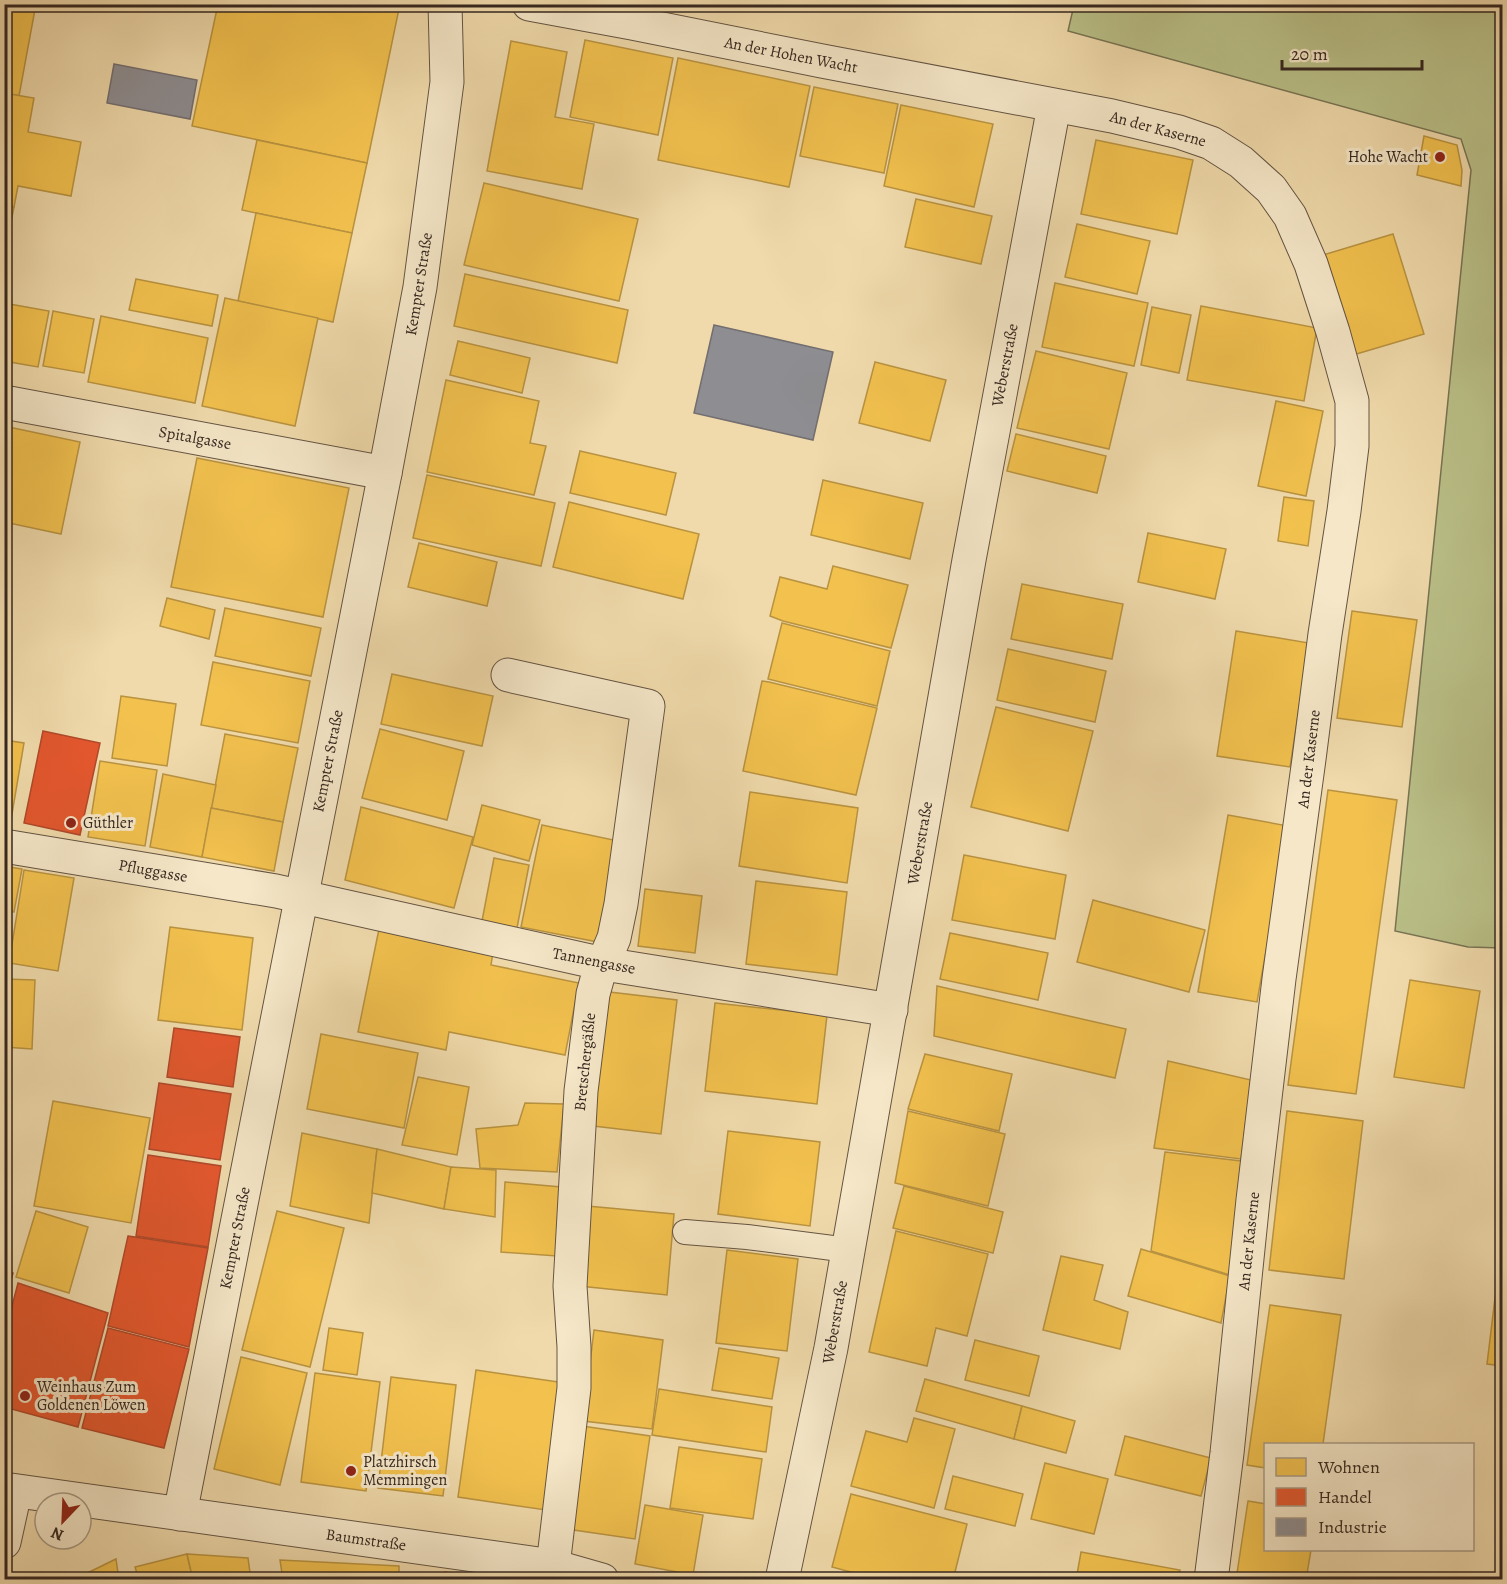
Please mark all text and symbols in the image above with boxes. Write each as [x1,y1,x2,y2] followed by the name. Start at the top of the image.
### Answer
[722,31,859,79] street label: An der Hohen Wacht
[1282,33,1422,71] scale bar
[1291,42,1328,66] text: 20 m
[1106,105,1209,152] street label: An der Kaserne
[1348,146,1428,168] place label: Hohe Wacht
[1433,150,1447,164] marker: Hohe Wacht
[400,231,438,337] street label: Kempter Straße
[986,322,1024,409] street label: Weberstraße
[157,421,233,455] street label: Spitalgasse
[307,708,349,814] street label: Kempter Straße
[1292,709,1326,810] street label: An der Kaserne
[902,800,938,887] street label: Weberstraße
[83,812,133,834] place label: Güthler
[64,816,78,830] marker: Güthler
[117,854,189,888] street label: Pfluggasse
[551,942,637,980] street label: Tannengasse
[569,1012,601,1112] street label: Bretschergäßle
[214,1185,256,1291] street label: Kempter Straße
[1233,1191,1265,1292] street label: An der Kaserne
[817,1279,853,1366] street label: Weberstraße
[36,1376,146,1416] place label: Weinhaus Zum Goldenen Löwen
[18,1389,32,1403] marker: Weinhaus Zum Goldenen Löwen
[1264,1443,1474,1551] legend
[363,1451,447,1491] place label: Platzhirsch Memmingen
[1317,1455,1380,1479] text: Wohnen
[344,1464,358,1478] marker: Platzhirsch Memmingen
[1318,1485,1372,1509] text: Handel
[33,1491,93,1551] north arrow
[1318,1515,1387,1539] text: Industrie
[48,1521,67,1546] text: N
[324,1523,408,1557] street label: Baumstraße

